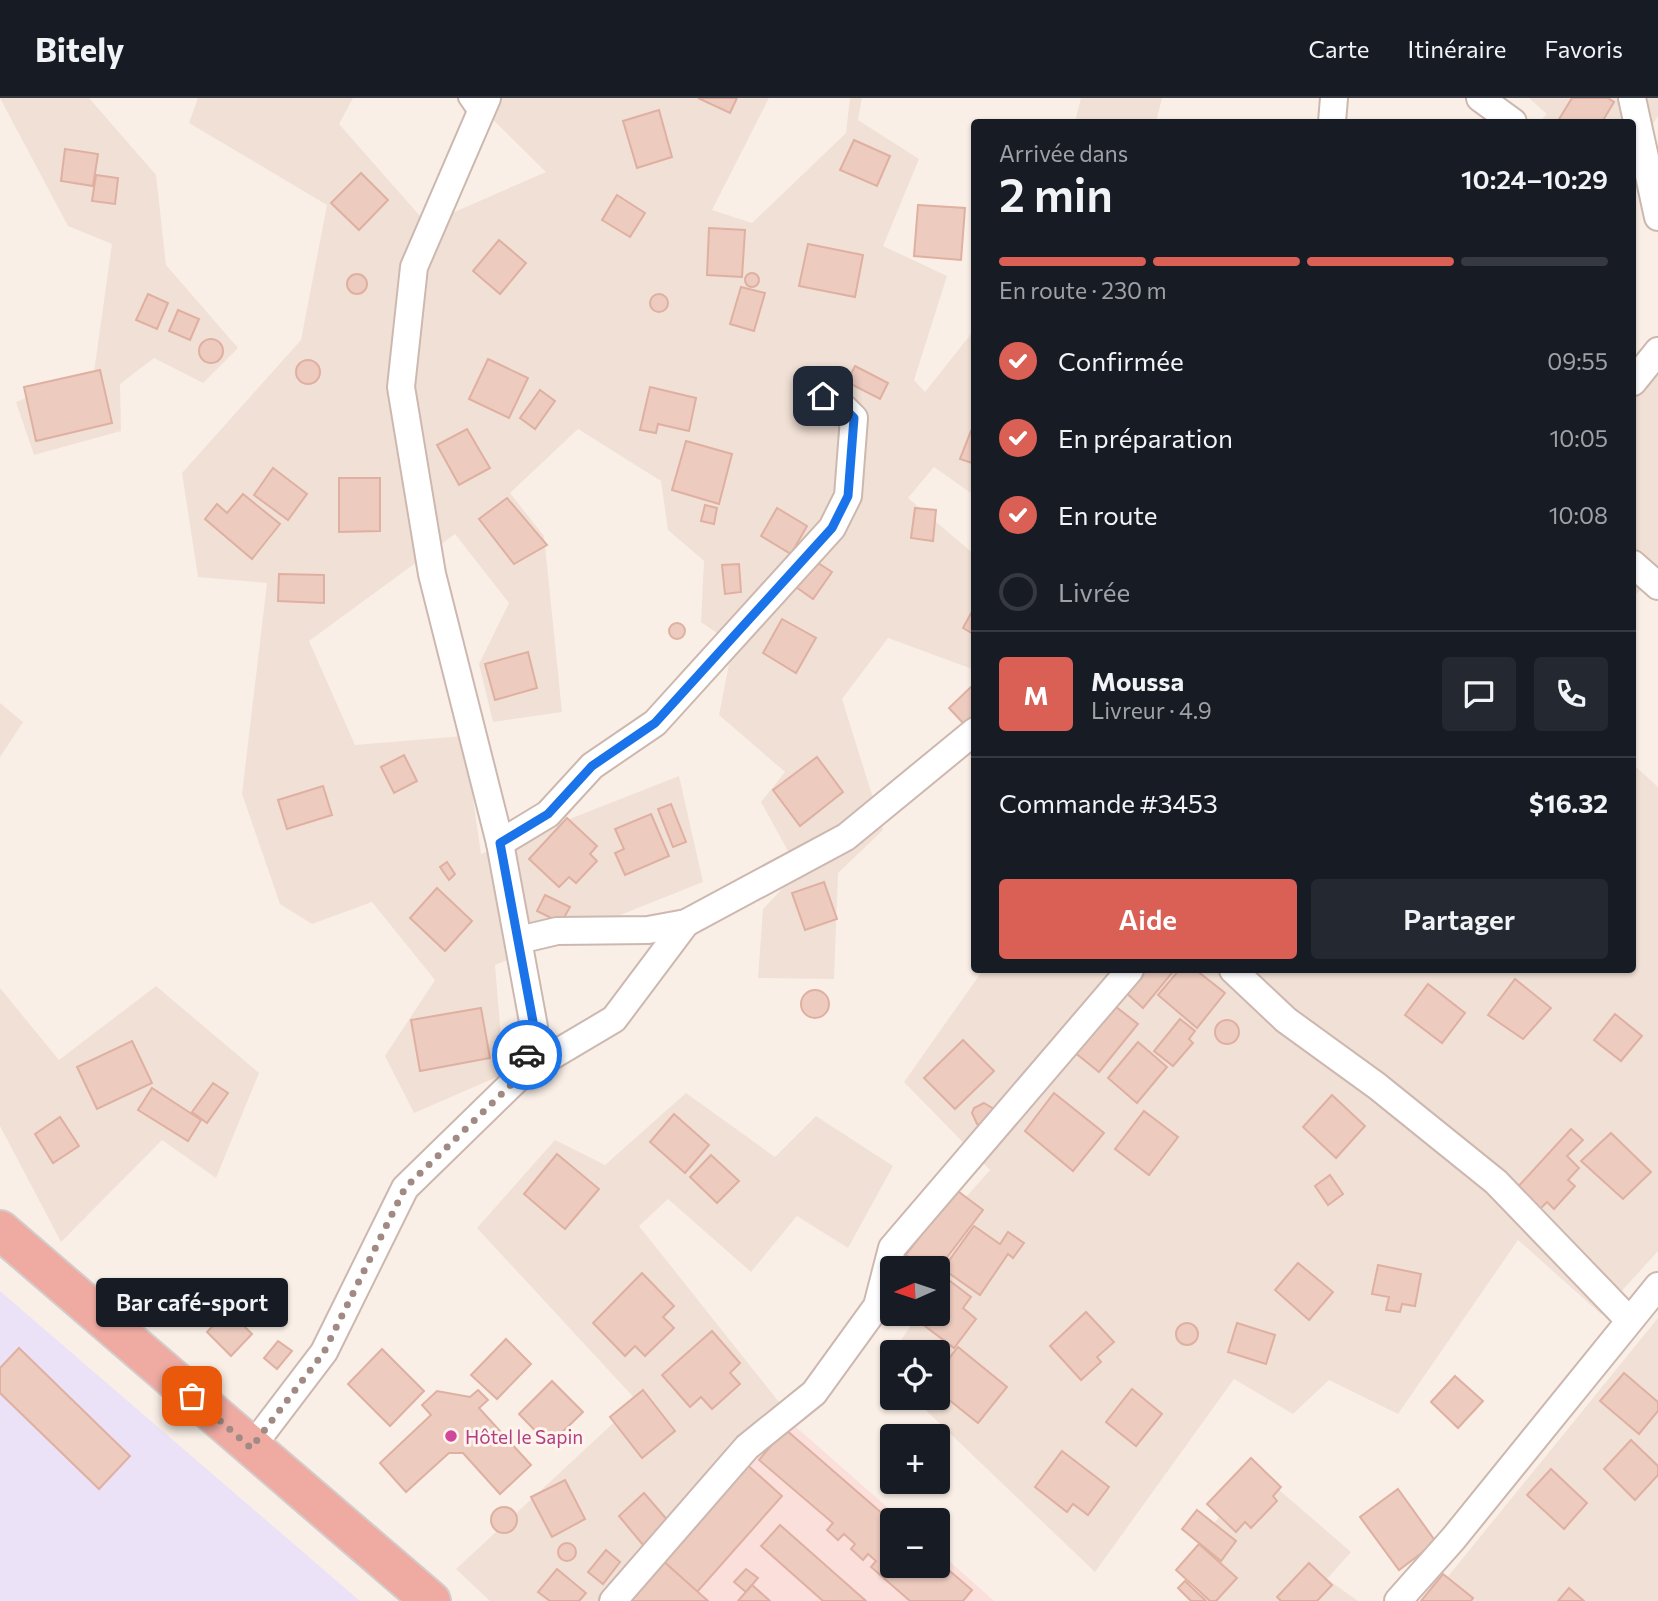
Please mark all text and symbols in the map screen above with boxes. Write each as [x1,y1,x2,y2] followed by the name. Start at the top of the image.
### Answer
[35,28,124,69] text: Bitely
[1309,34,1370,63] text: Carte
[1408,34,1507,63] text: Itinéraire
[1545,34,1623,63] text: Favoris
[999,139,1128,167] text: Arrivée dans
[1461,163,1608,194] text: 10:24–10:29
[999,165,1113,221] text: 2 min
[999,276,1167,304] text: En route · 230 m
[999,342,1037,380] icon: check
[1058,345,1184,376] text: Confirmée
[1547,347,1608,375] text: 09:55
[793,366,853,426] pin
[804,377,842,415] icon: home
[999,419,1037,457] icon: check
[1058,422,1233,453] text: En préparation
[1550,424,1608,452] text: 10:05
[999,496,1037,534] icon: check
[1058,499,1158,530] text: En route
[1549,501,1608,529] text: 10:08
[1058,576,1130,607] text: Livrée
[1442,657,1516,731] button: chat
[1534,657,1608,731] button: phone
[1091,665,1184,696] text: Moussa
[1023,679,1049,710] text: M
[1091,696,1212,724] text: Livreur · 4.9
[999,787,1218,818] text: Commande #3453
[1529,787,1608,818] text: $16.32
[999,879,1297,959] button: Aide
[1311,879,1608,959] button: Partager
[492,1020,562,1090] courier
[508,1036,546,1074] icon: car
[880,1256,950,1326] north arrow
[880,1256,950,1578] map controls
[96,1277,288,1326] callout: Bar café-sport
[116,1288,268,1316] text: Bar café-sport
[880,1340,950,1410] button: locate
[162,1366,222,1426] pin
[173,1377,211,1415] icon: bag
[880,1424,950,1494] button: +
[465,1425,583,1448] place label: Hôtel le Sapin
[443,1428,459,1444] marker: Hôtel le Sapin
[880,1508,950,1578] button: −

